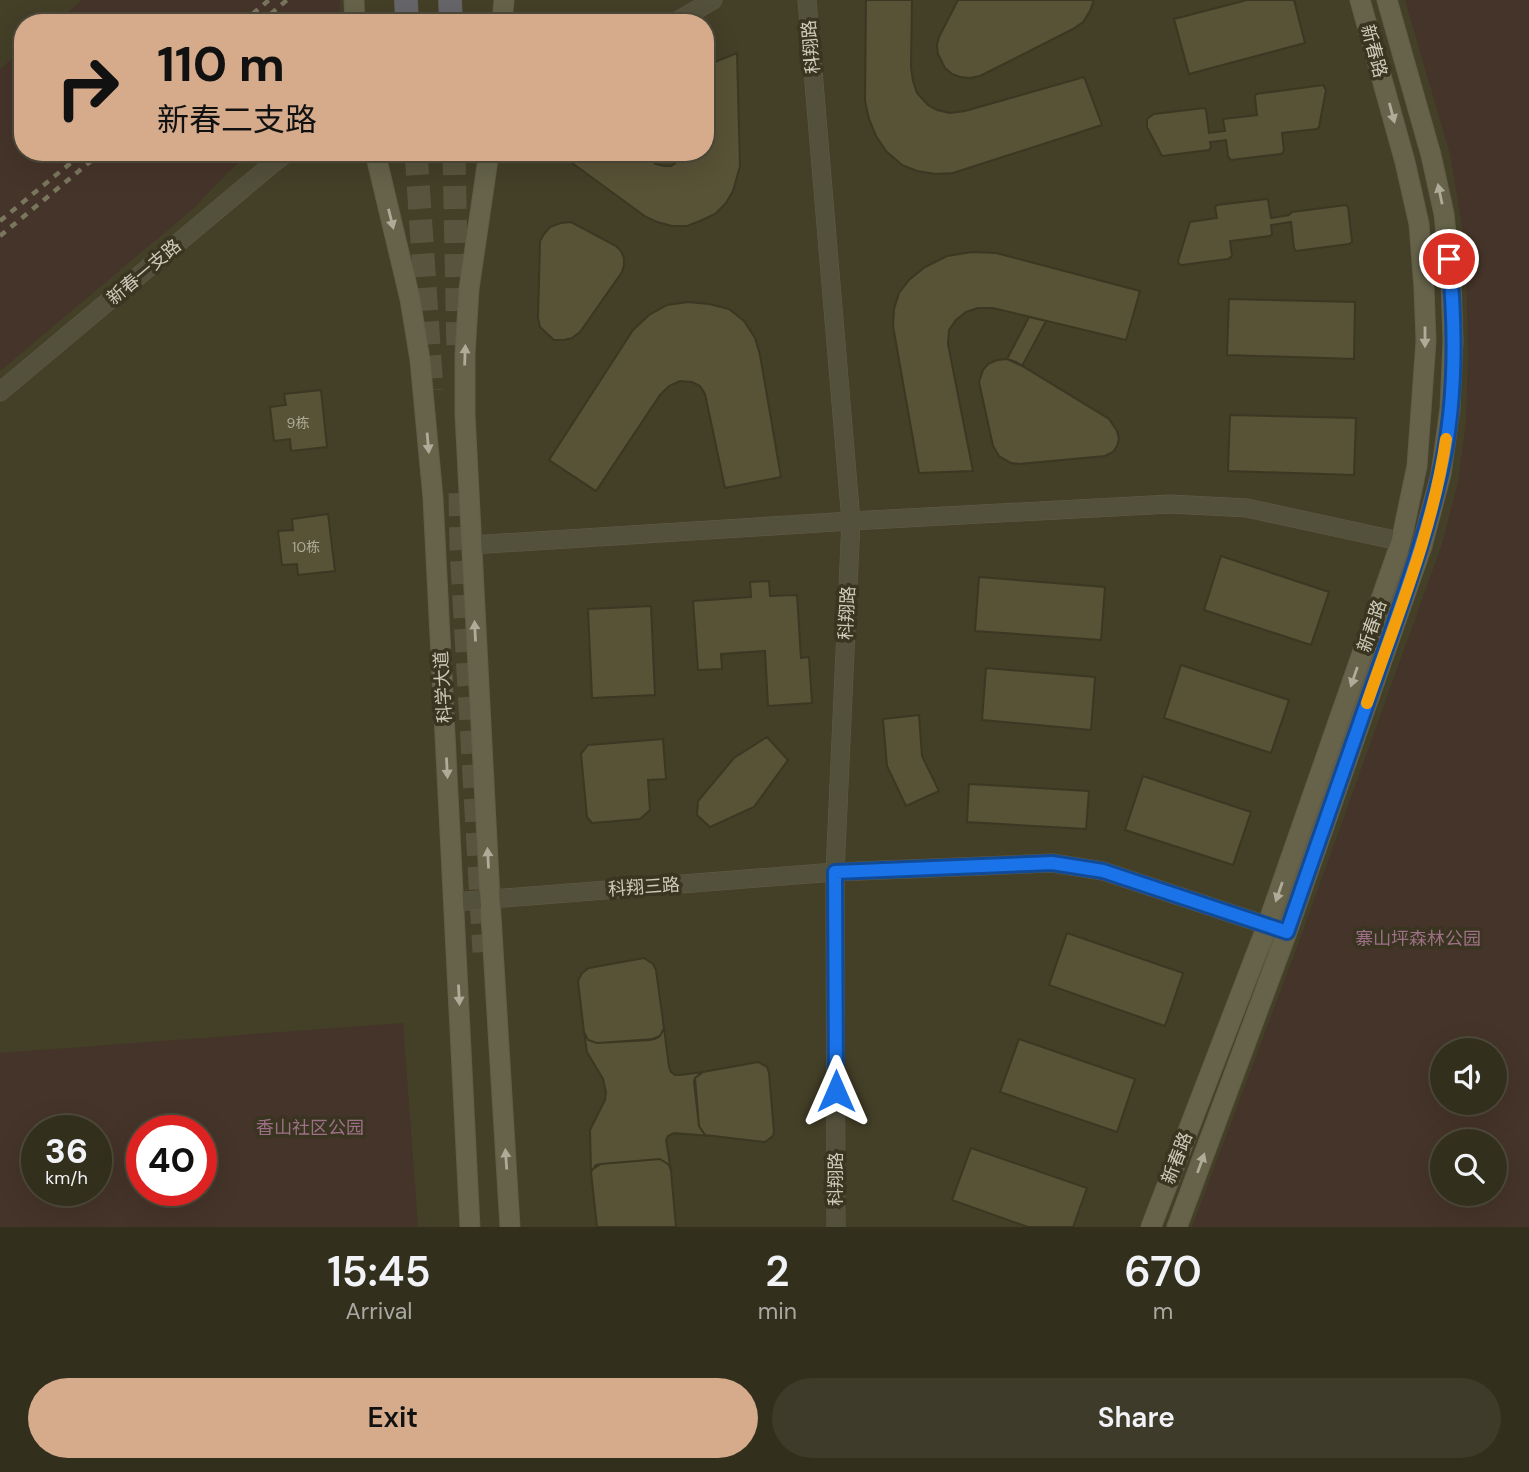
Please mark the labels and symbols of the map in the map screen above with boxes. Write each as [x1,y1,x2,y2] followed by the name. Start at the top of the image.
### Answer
[797,19,825,75] street label: 科翔路
[1355,22,1393,80] street label: 新春路
[1387,103,1397,124] one-way arrow
[1434,183,1445,205] one-way arrow
[386,208,397,230] one-way arrow
[1419,229,1479,289] pin
[102,234,186,310] street label: 新春一支路
[1420,326,1431,348] one-way arrow
[459,344,471,366] one-way arrow
[287,414,309,432] house number: 9栋
[422,432,433,454] one-way arrow
[292,538,320,556] house number: 10栋
[834,585,860,641] street label: 科翔路
[1352,597,1392,655] street label: 新春路
[470,620,481,642] one-way arrow
[429,650,457,724] street label: 科学大道
[1348,666,1359,687] one-way arrow
[442,757,453,779] one-way arrow
[482,847,493,869] one-way arrow
[607,873,681,901] street label: 科翔三路
[1273,881,1284,902] one-way arrow
[1355,927,1481,951] park label: 寨山坪森林公园
[453,984,464,1006] one-way arrow
[799,1054,873,1128] position arrow
[126,1115,217,1206] speed limit sign: 40
[256,1116,364,1140] park label: 香山社区公园
[1156,1128,1198,1188] street label: 新春路
[500,1148,511,1170] one-way arrow
[824,1152,848,1206] street label: 科翔路
[1195,1153,1206,1174] one-way arrow

